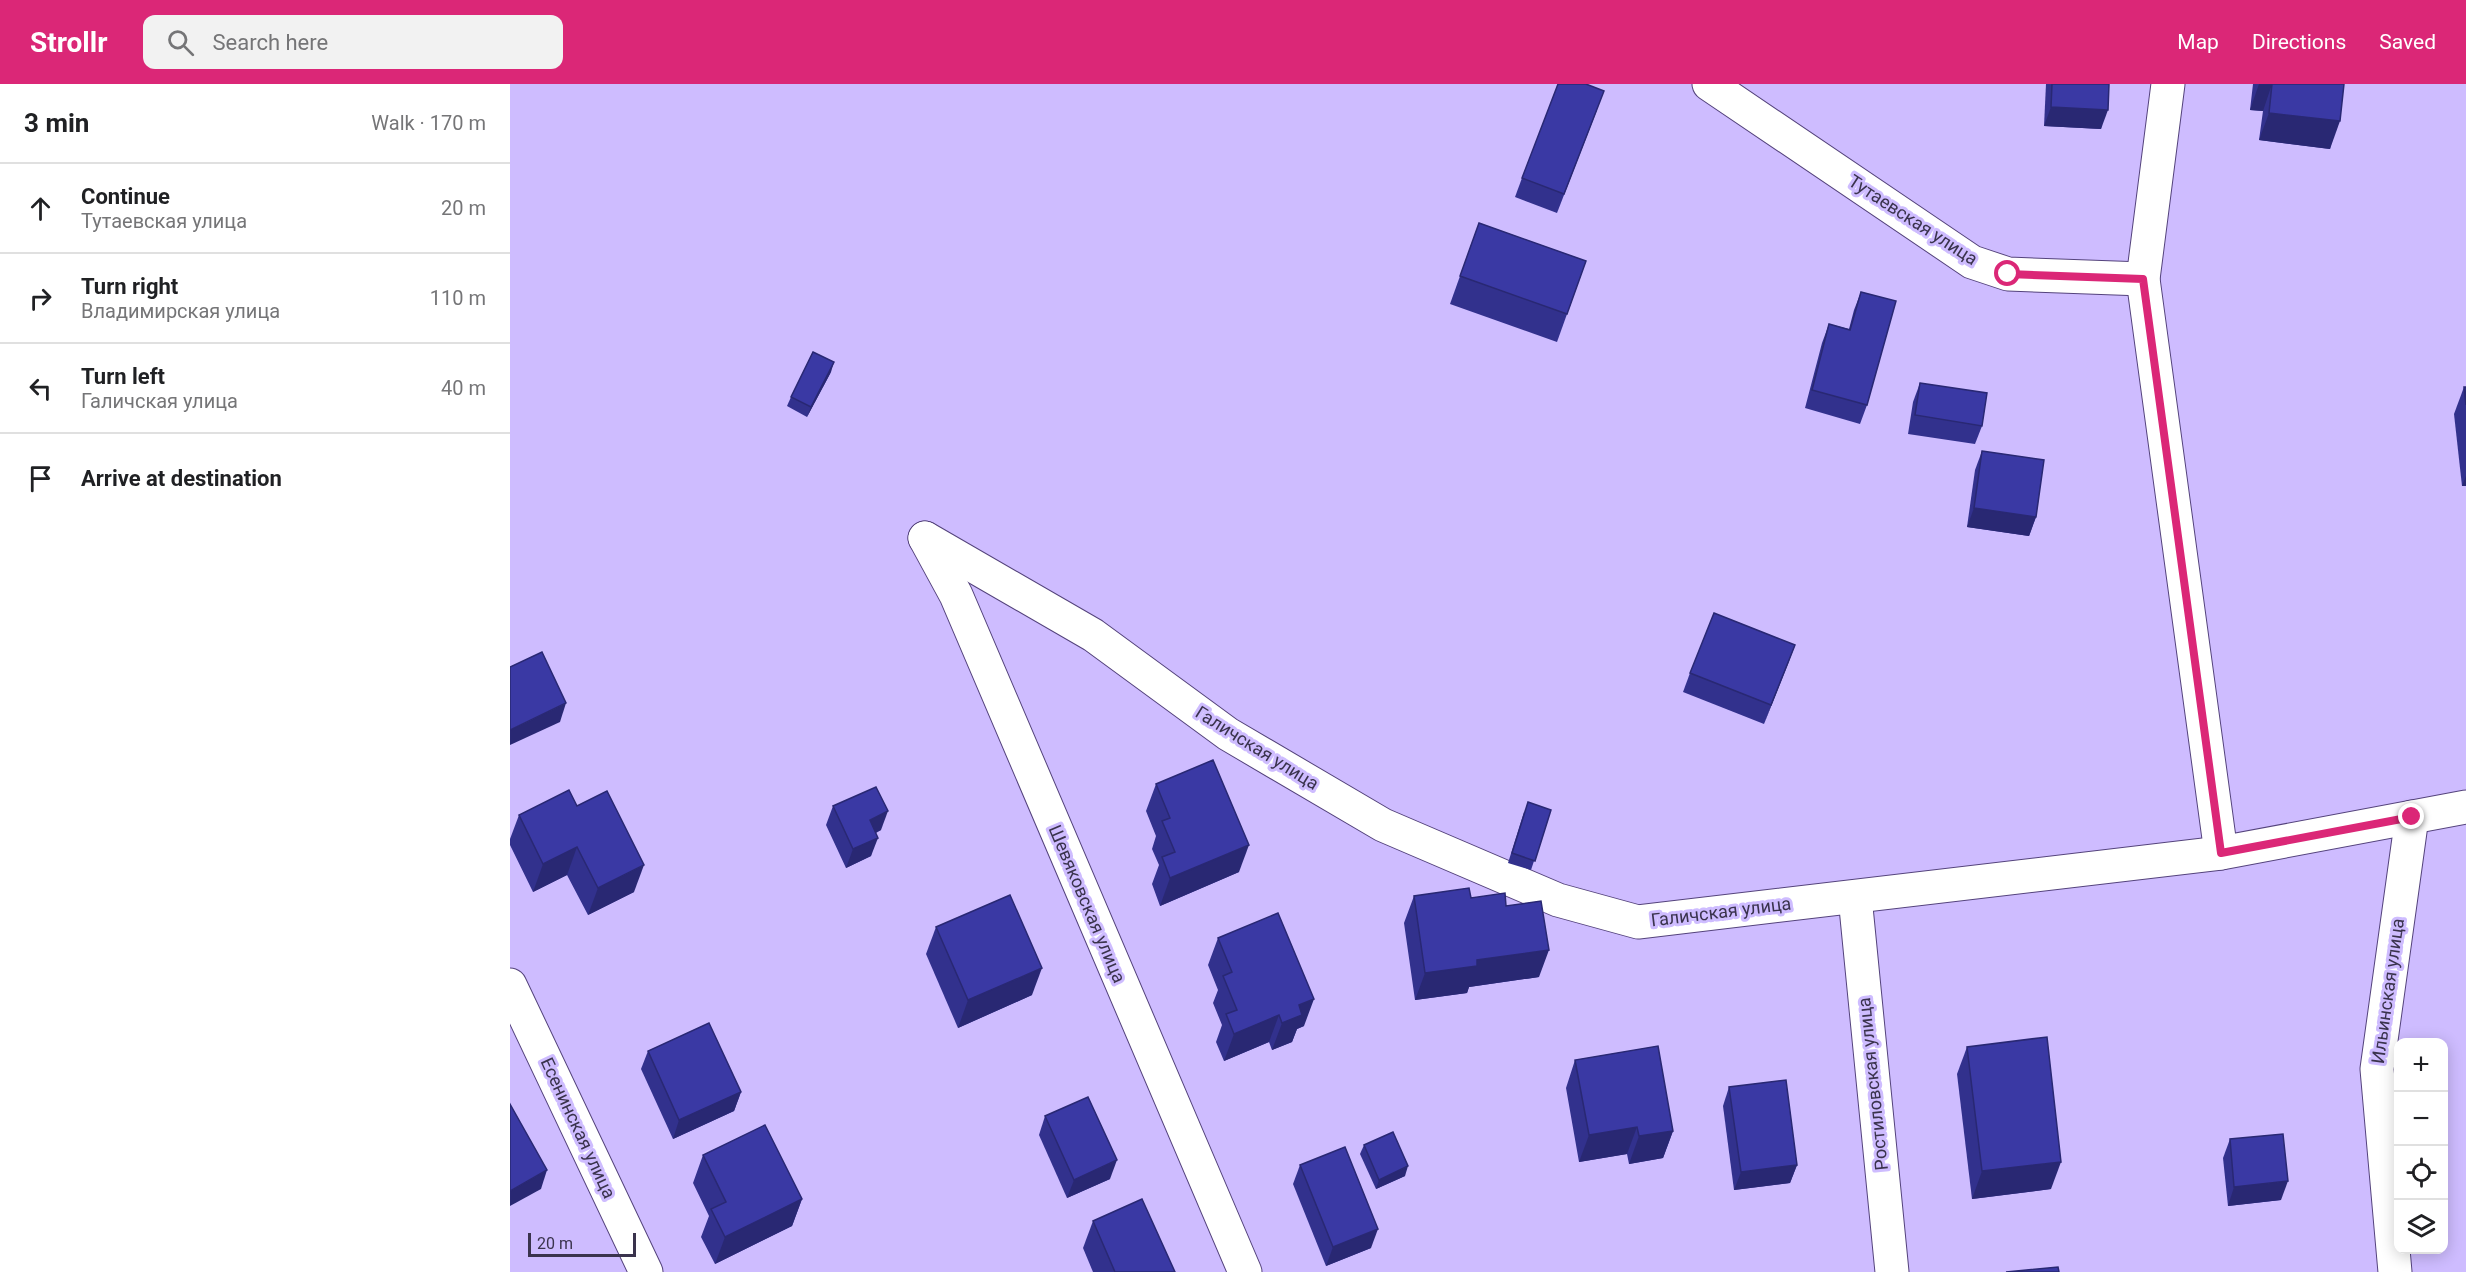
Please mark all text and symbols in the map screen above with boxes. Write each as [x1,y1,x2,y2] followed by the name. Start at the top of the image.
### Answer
[143,15,563,69] search box
[30,26,107,59] text: Strollr
[164,26,197,59] icon: search
[212,30,328,55] text: Search here
[2177,30,2219,54] text: Map
[2252,30,2346,54] text: Directions
[2379,30,2436,54] text: Saved
[24,108,89,138] text: 3 min
[371,111,486,135] text: Walk · 170 m
[1845,170,1982,269] street label: Тутаевская улица
[81,184,170,209] text: Continue
[24,192,57,225] icon: ahead
[441,196,486,220] text: 20 m
[81,209,247,233] text: Тутаевская улица
[1994,260,2020,286] route start
[81,274,178,299] text: Turn right
[24,282,57,315] icon: right
[430,286,486,310] text: 110 m
[81,299,280,323] text: Владимирская улица
[81,364,165,389] text: Turn left
[24,372,57,405] icon: left
[441,376,486,400] text: 40 m
[81,389,238,413] text: Галичская улица
[24,462,57,495] icon: arrive
[81,466,282,491] text: Arrive at destination
[1192,701,1323,794] street label: Галичская улица
[2398,803,2424,829] route end
[1045,822,1130,986] street label: Шевяковская улица
[1650,892,1792,931] street label: Галичская улица
[2367,917,2408,1065] street label: Ильинская улица
[1853,997,1892,1171] street label: Ростиловская улица
[2394,1038,2448,1254] map controls
[2394,1038,2448,1092] button: +
[537,1054,620,1202] street label: Есенинская улица
[2394,1092,2448,1146] button: −
[2394,1146,2448,1200] button: locate
[2394,1200,2448,1254] button: layers
[528,1230,636,1258] scale bar
[537,1234,573,1253] text: 20 m

